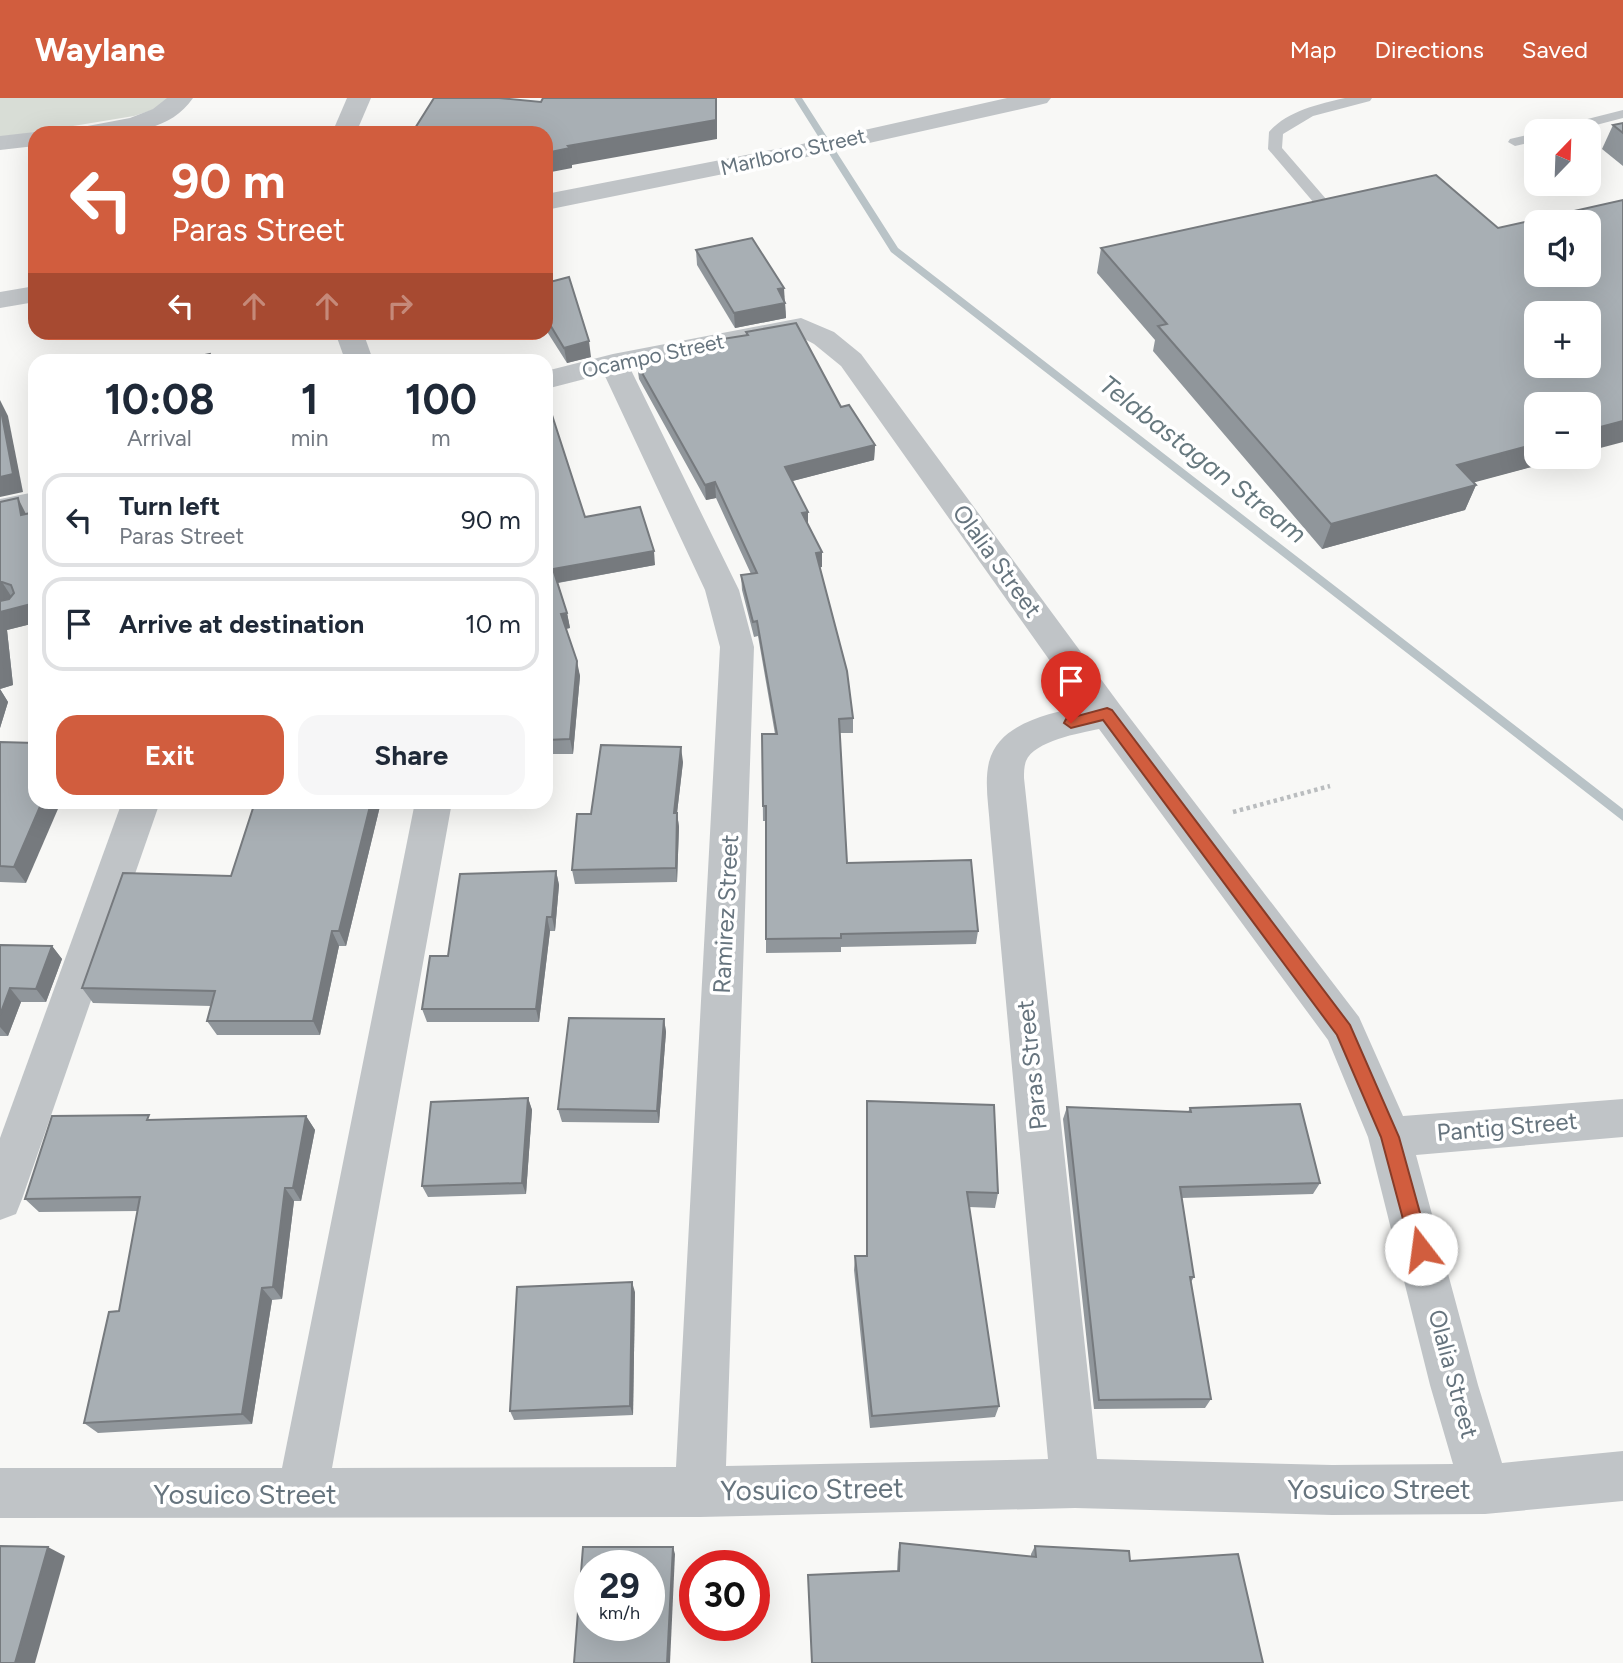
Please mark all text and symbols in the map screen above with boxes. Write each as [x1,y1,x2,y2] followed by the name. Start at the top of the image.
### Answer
[35,30,165,69] text: Waylane
[1290,35,1336,64] text: Map
[1374,35,1484,64] text: Directions
[1522,35,1588,64] text: Saved
[1524,119,1601,196] north arrow
[1524,119,1601,469] map controls
[718,123,868,180] street label: Marlboro Street
[171,151,286,210] text: 90 m
[56,154,147,245] icon: left
[1524,210,1601,287] button: sound
[171,211,345,249] text: Paras Street
[162,287,200,325] icon: left
[235,287,273,325] icon: ahead
[308,287,346,325] icon: ahead
[381,287,419,325] icon: right
[1524,301,1601,378] button: +
[579,328,726,383] street label: Ocampo Street
[1093,368,1313,550] water label: Telabastagan Stream
[104,374,215,425] text: 10:08
[301,374,319,425] text: 1
[405,374,477,425] text: 100
[1524,392,1601,469] button: −
[127,424,192,452] text: Arrival
[291,424,329,452] text: min
[431,424,451,452] text: m
[119,490,220,522] text: Turn left
[947,499,1048,623] street label: Olalia Street
[60,501,98,539] icon: left
[461,504,521,536] text: 90 m
[119,522,244,550] text: Paras Street
[60,605,98,643] icon: arrive
[119,608,364,640] text: Arrive at destination
[465,608,521,640] text: 10 m
[1041,651,1101,723] pin
[1052,662,1090,700] icon: arrive
[56,715,284,795] button: Exit
[298,715,525,795] button: Share
[707,834,744,994] street label: Ramirez Street
[1010,999,1053,1131] street label: Paras Street
[1435,1106,1579,1147] street label: Pantig Street
[1384,1212,1458,1286] position arrow
[1422,1306,1485,1442] street label: Olalia Street
[720,1470,904,1508] street label: Yosuico Street
[1287,1472,1471,1506] street label: Yosuico Street
[153,1477,337,1511] street label: Yosuico Street
[679,1550,770,1641] speed limit sign: 30
[599,1565,640,1607] text: 29
[599,1602,640,1624] text: km/h

